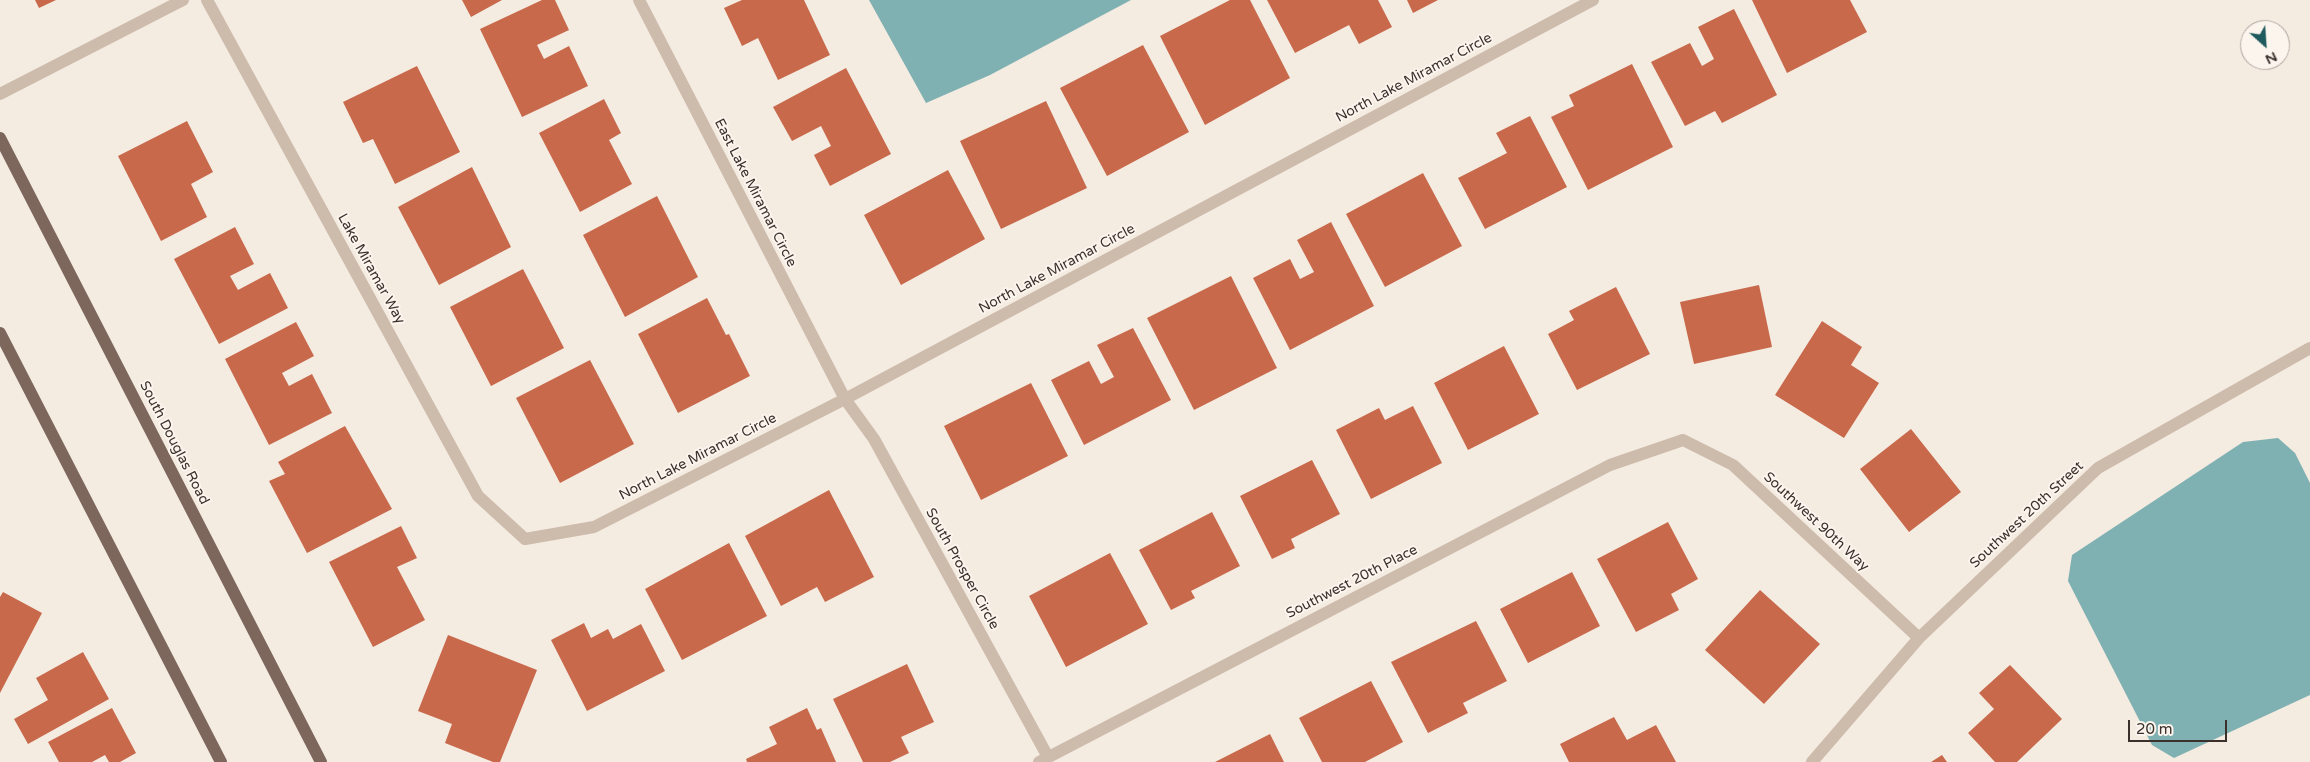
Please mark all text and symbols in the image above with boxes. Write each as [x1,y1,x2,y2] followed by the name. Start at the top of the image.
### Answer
[2240,20,2290,70] north arrow
[1333,30,1495,126] street label: North Lake Miramar Circle
[2263,48,2280,68] text: N
[710,116,800,270] street label: East Lake Miramar Circle
[334,211,408,327] street label: Lake Miramar Way
[976,221,1138,317] street label: North Lake Miramar Circle
[136,379,212,507] street label: South Douglas Road
[616,410,780,504] street label: North Lake Miramar Circle
[1967,458,2087,572] street label: Southwest 20th Street
[1760,469,1872,575] street label: Southwest 90th Way
[922,506,1002,632] street label: South Prosper Circle
[1284,542,1420,622] street label: Southwest 20th Place
[2130,710,2229,742] scale bar
[2136,720,2173,738] text: 20 m

